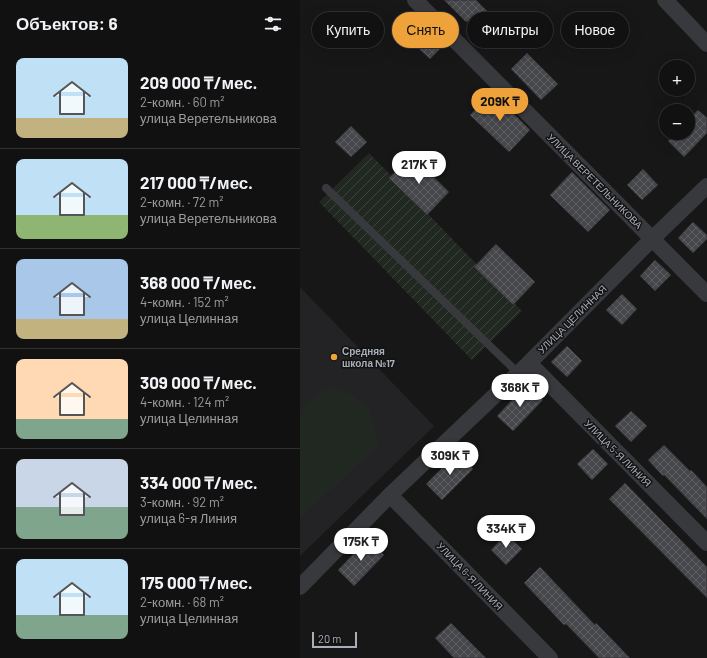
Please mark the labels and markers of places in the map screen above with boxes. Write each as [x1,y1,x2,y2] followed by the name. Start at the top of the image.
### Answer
[467,88,533,122] pin: 209K ₸
[386,151,452,185] pin: 217K ₸
[342,345,395,369] place label: Средняя школа №17
[329,352,339,362] marker: Средняя школа №17
[487,374,553,408] pin: 368K ₸
[417,442,483,476] pin: 309K ₸
[473,515,539,549] pin: 334K ₸
[328,528,394,562] pin: 175K ₸

